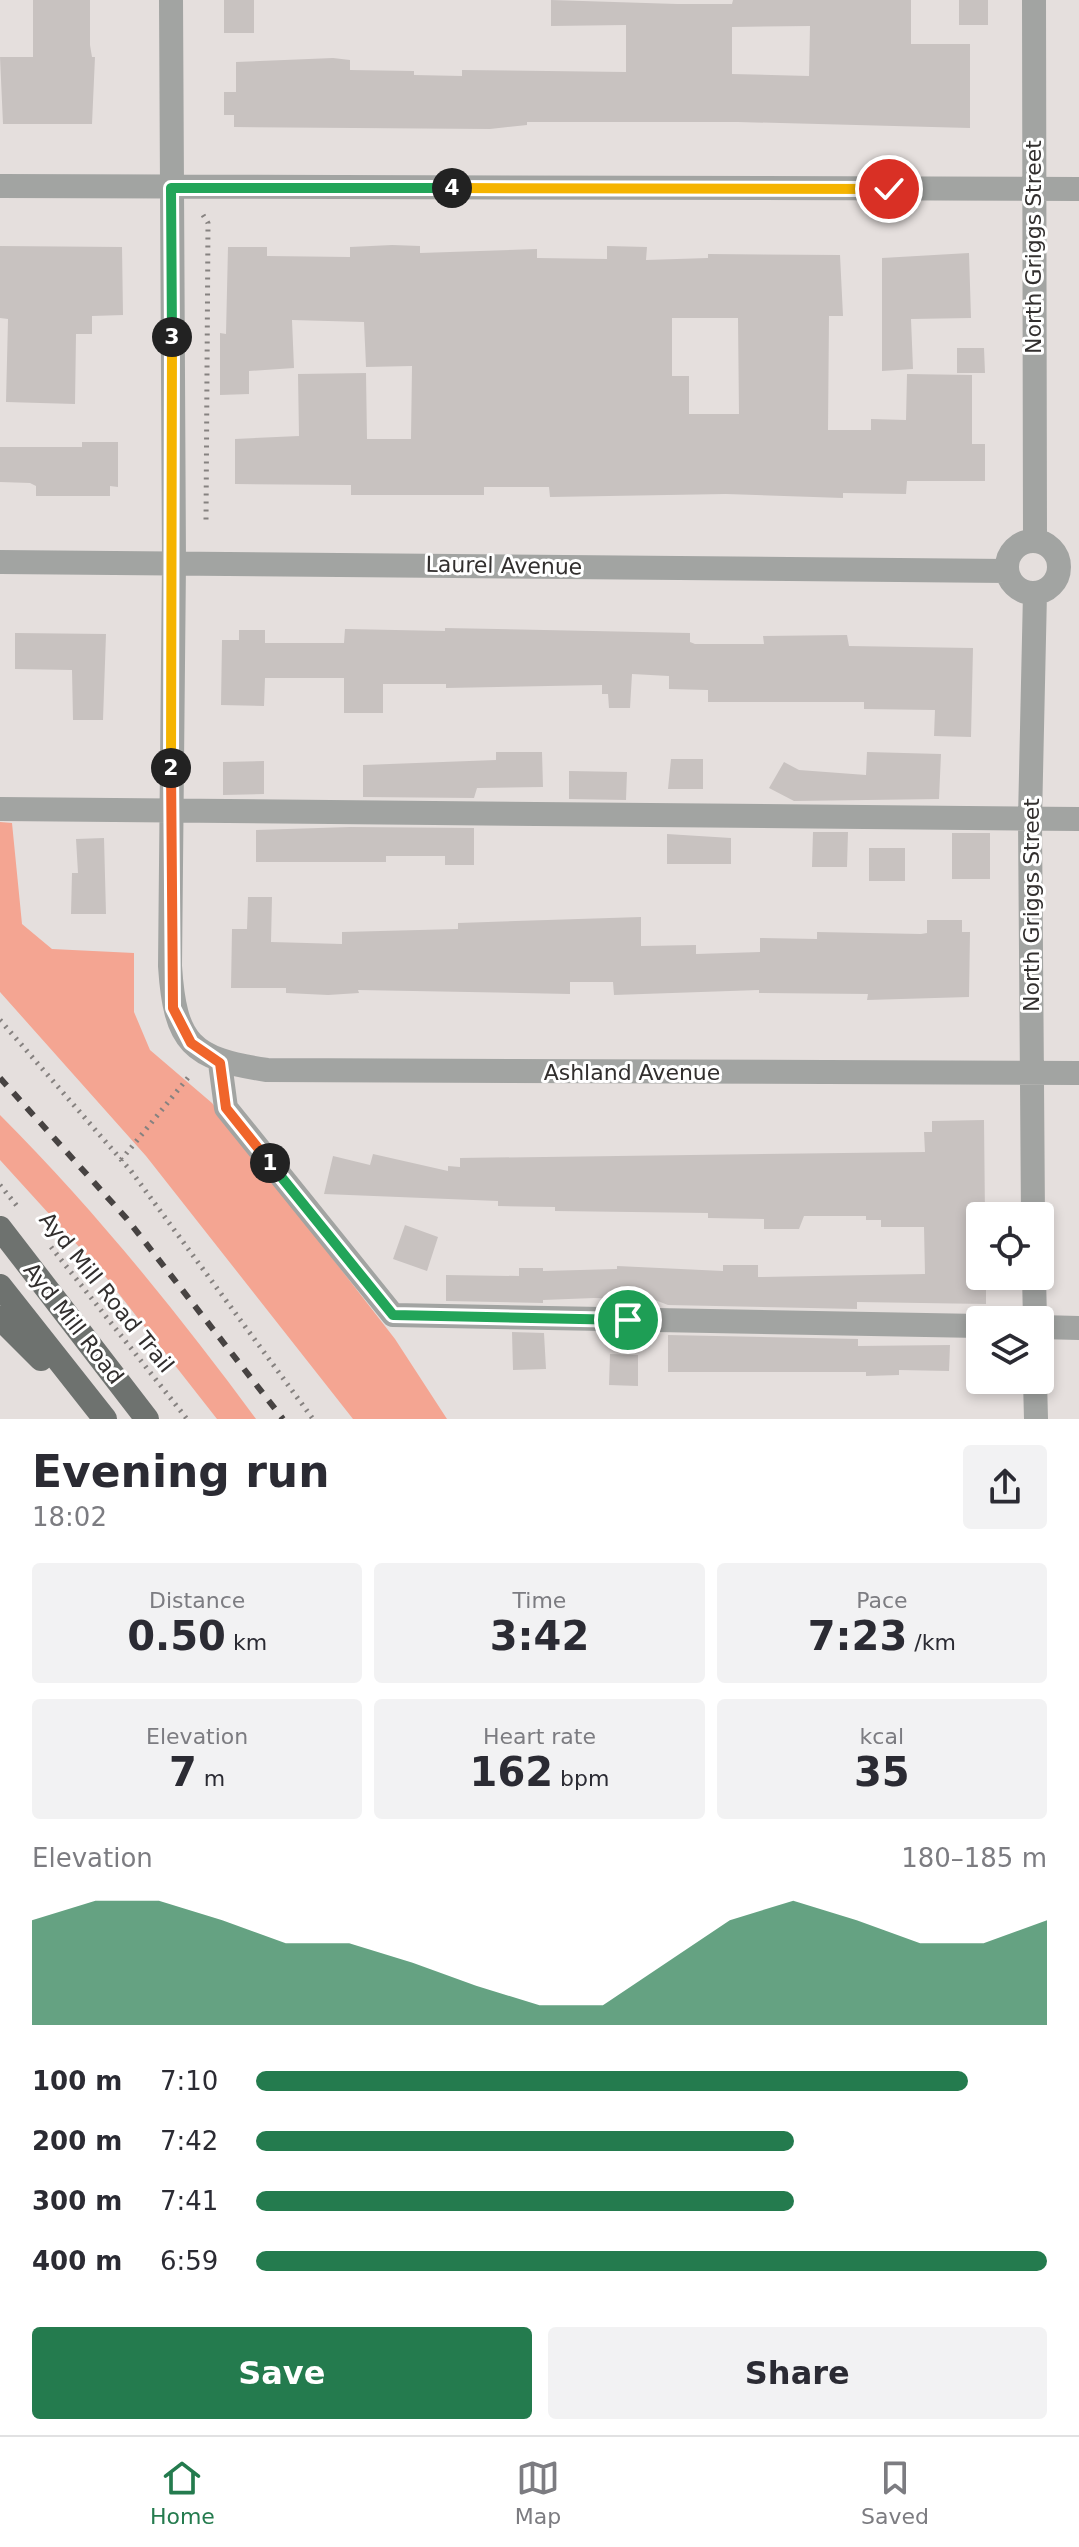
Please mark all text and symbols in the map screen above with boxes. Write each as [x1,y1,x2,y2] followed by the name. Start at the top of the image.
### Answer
[1021,140,1046,354] street label: North Griggs Street
[855,155,923,223] pin
[867,167,911,211] icon: check
[432,168,472,208] pin: 4
[444,175,460,200] text: 4
[152,317,192,357] pin: 3
[164,324,180,349] text: 3
[425,552,583,579] street label: Laurel Avenue
[151,748,191,788] pin: 2
[163,755,179,780] text: 2
[1019,798,1044,1012] street label: North Griggs Street
[544,1060,720,1085] street label: Ashland Avenue
[250,1143,290,1183] pin: 1
[262,1150,278,1175] text: 1
[966,1202,1054,1394] map controls
[966,1202,1054,1290] button: locate
[34,1206,180,1378] street label: Ayd Mill Road Trail
[18,1257,130,1389] street label: Ayd Mill Road
[594,1286,662,1354] pin
[606,1298,650,1342] icon: arrive
[966,1306,1054,1394] button: layers
[963,1445,1047,1529] button: share
[32,1446,329,1497] text: Evening run
[32,1502,107,1532] text: 18:02
[149,1588,245,1613] text: Distance
[513,1588,566,1613] text: Time
[856,1588,908,1613] text: Pace
[127,1613,226,1659] text: 0.50
[490,1613,589,1659] text: 3:42
[808,1613,907,1659] text: 7:23
[226,1630,267,1655] text: km
[907,1630,956,1655] text: /km
[146,1724,248,1749] text: Elevation
[483,1724,596,1749] text: Heart rate
[860,1724,904,1749] text: kcal
[169,1749,197,1795] text: 7
[470,1749,553,1795] text: 162
[854,1749,910,1795] text: 35
[197,1766,225,1791] text: m
[553,1766,609,1791] text: bpm
[32,1843,153,1873] text: Elevation
[901,1843,1047,1873] text: 180–185 m
[32,2066,122,2096] text: 100 m
[160,2066,218,2096] text: 7:10
[32,2126,122,2156] text: 200 m
[160,2126,218,2156] text: 7:42
[32,2186,122,2216] text: 300 m
[160,2186,218,2216] text: 7:41
[32,2246,122,2276] text: 400 m
[160,2246,218,2276] text: 6:59
[32,2327,532,2419] button: Save
[548,2327,1047,2419] button: Share
[150,2456,215,2529] tab: Home
[515,2456,561,2529] tab: Map
[861,2456,929,2529] tab: Saved

